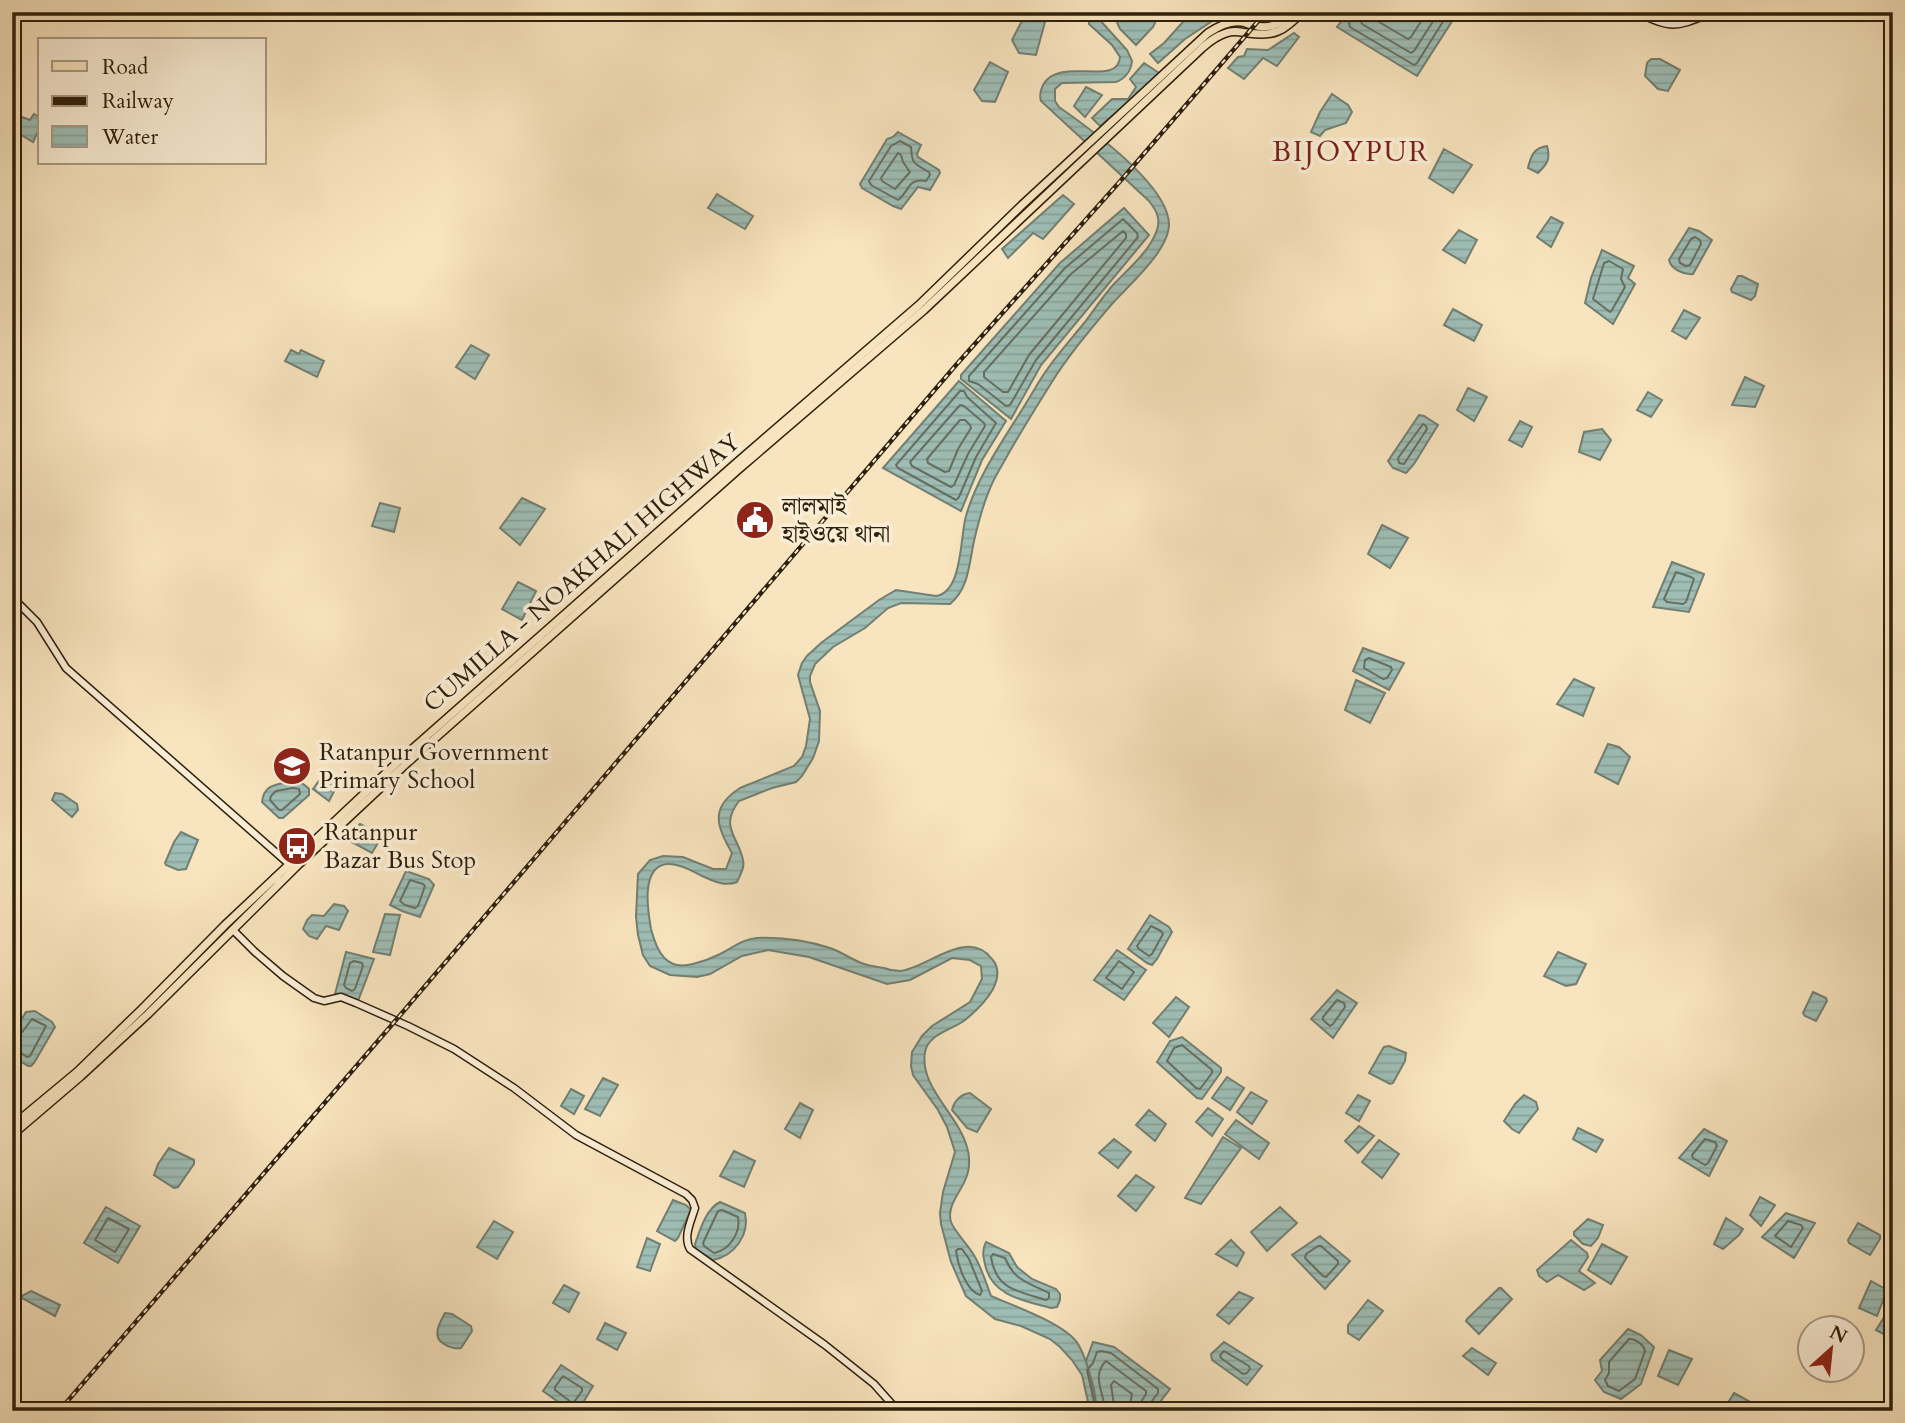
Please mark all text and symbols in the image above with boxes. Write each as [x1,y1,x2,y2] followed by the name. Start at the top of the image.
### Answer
[38,38,266,164] legend
[102,53,148,82] text: Road
[102,87,174,116] text: Railway
[101,123,158,152] text: Water
[1272,133,1430,171] district label: BIJOYPUR
[417,426,747,720] street label: CUMILLA - NOAKHALI HIGHWAY
[781,490,890,551] place label: লালমাই হাইওয়ে থানা
[734,499,776,541] public building icon: লালমাই হাইওয়ে থানা
[319,736,549,797] place label: Ratanpur Government Primary School
[271,745,313,787] school or university icon: Ratanpur Government Primary School
[324,816,476,877] place label: Ratanpur Bazar Bus Stop
[276,825,318,867] bus stop icon: Ratanpur Bazar Bus Stop
[1797,1314,1867,1384] north arrow
[1825,1319,1852,1350] text: N

